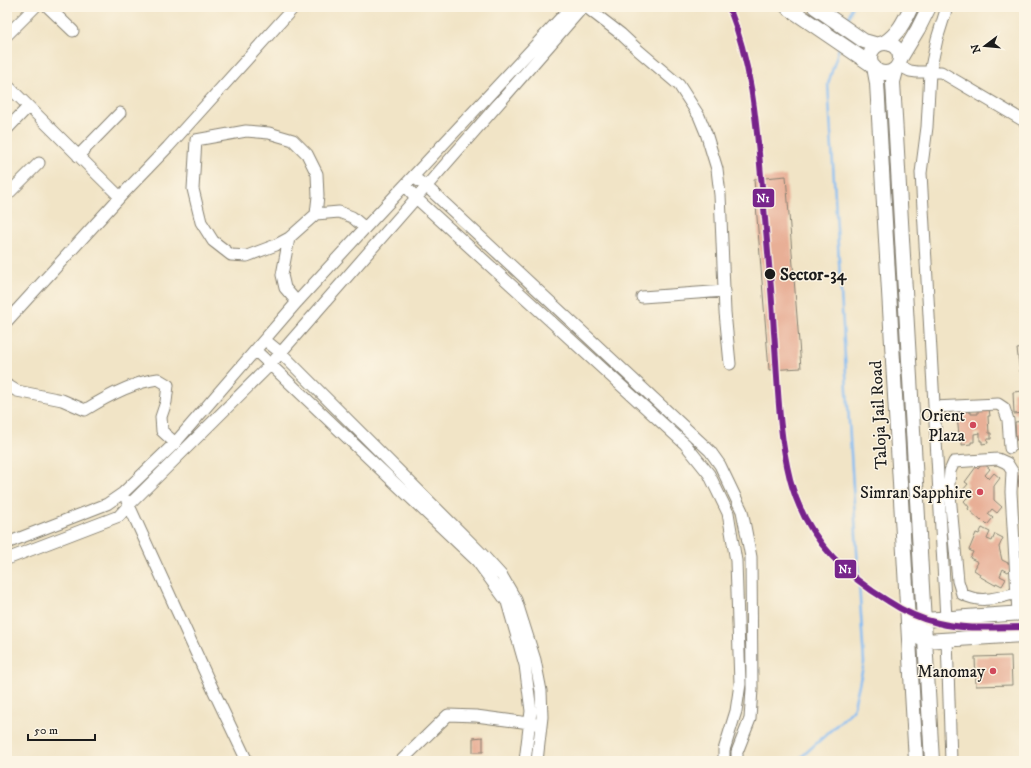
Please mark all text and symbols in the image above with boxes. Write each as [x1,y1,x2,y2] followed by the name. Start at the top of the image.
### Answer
[965,26,1005,66] north arrow
[968,42,984,55] text: N
[752,188,775,208] line badge: N1
[756,192,770,206] text: N1
[780,264,847,286] place label: Sector-34
[763,267,777,281] marker: Sector-34
[865,360,893,470] street label: Taloja Jail Road
[921,405,966,447] place label: Orient Plaza
[968,420,978,430] marker: Orient Plaza
[860,482,972,504] place label: Simran Sapphire
[975,487,985,497] marker: Simran Sapphire
[834,559,857,579] line badge: N1
[838,563,852,577] text: N1
[917,661,986,683] place label: Manomay
[988,666,998,676] marker: Manomay
[28,716,95,742] scale bar
[34,723,58,738] text: 50 m

